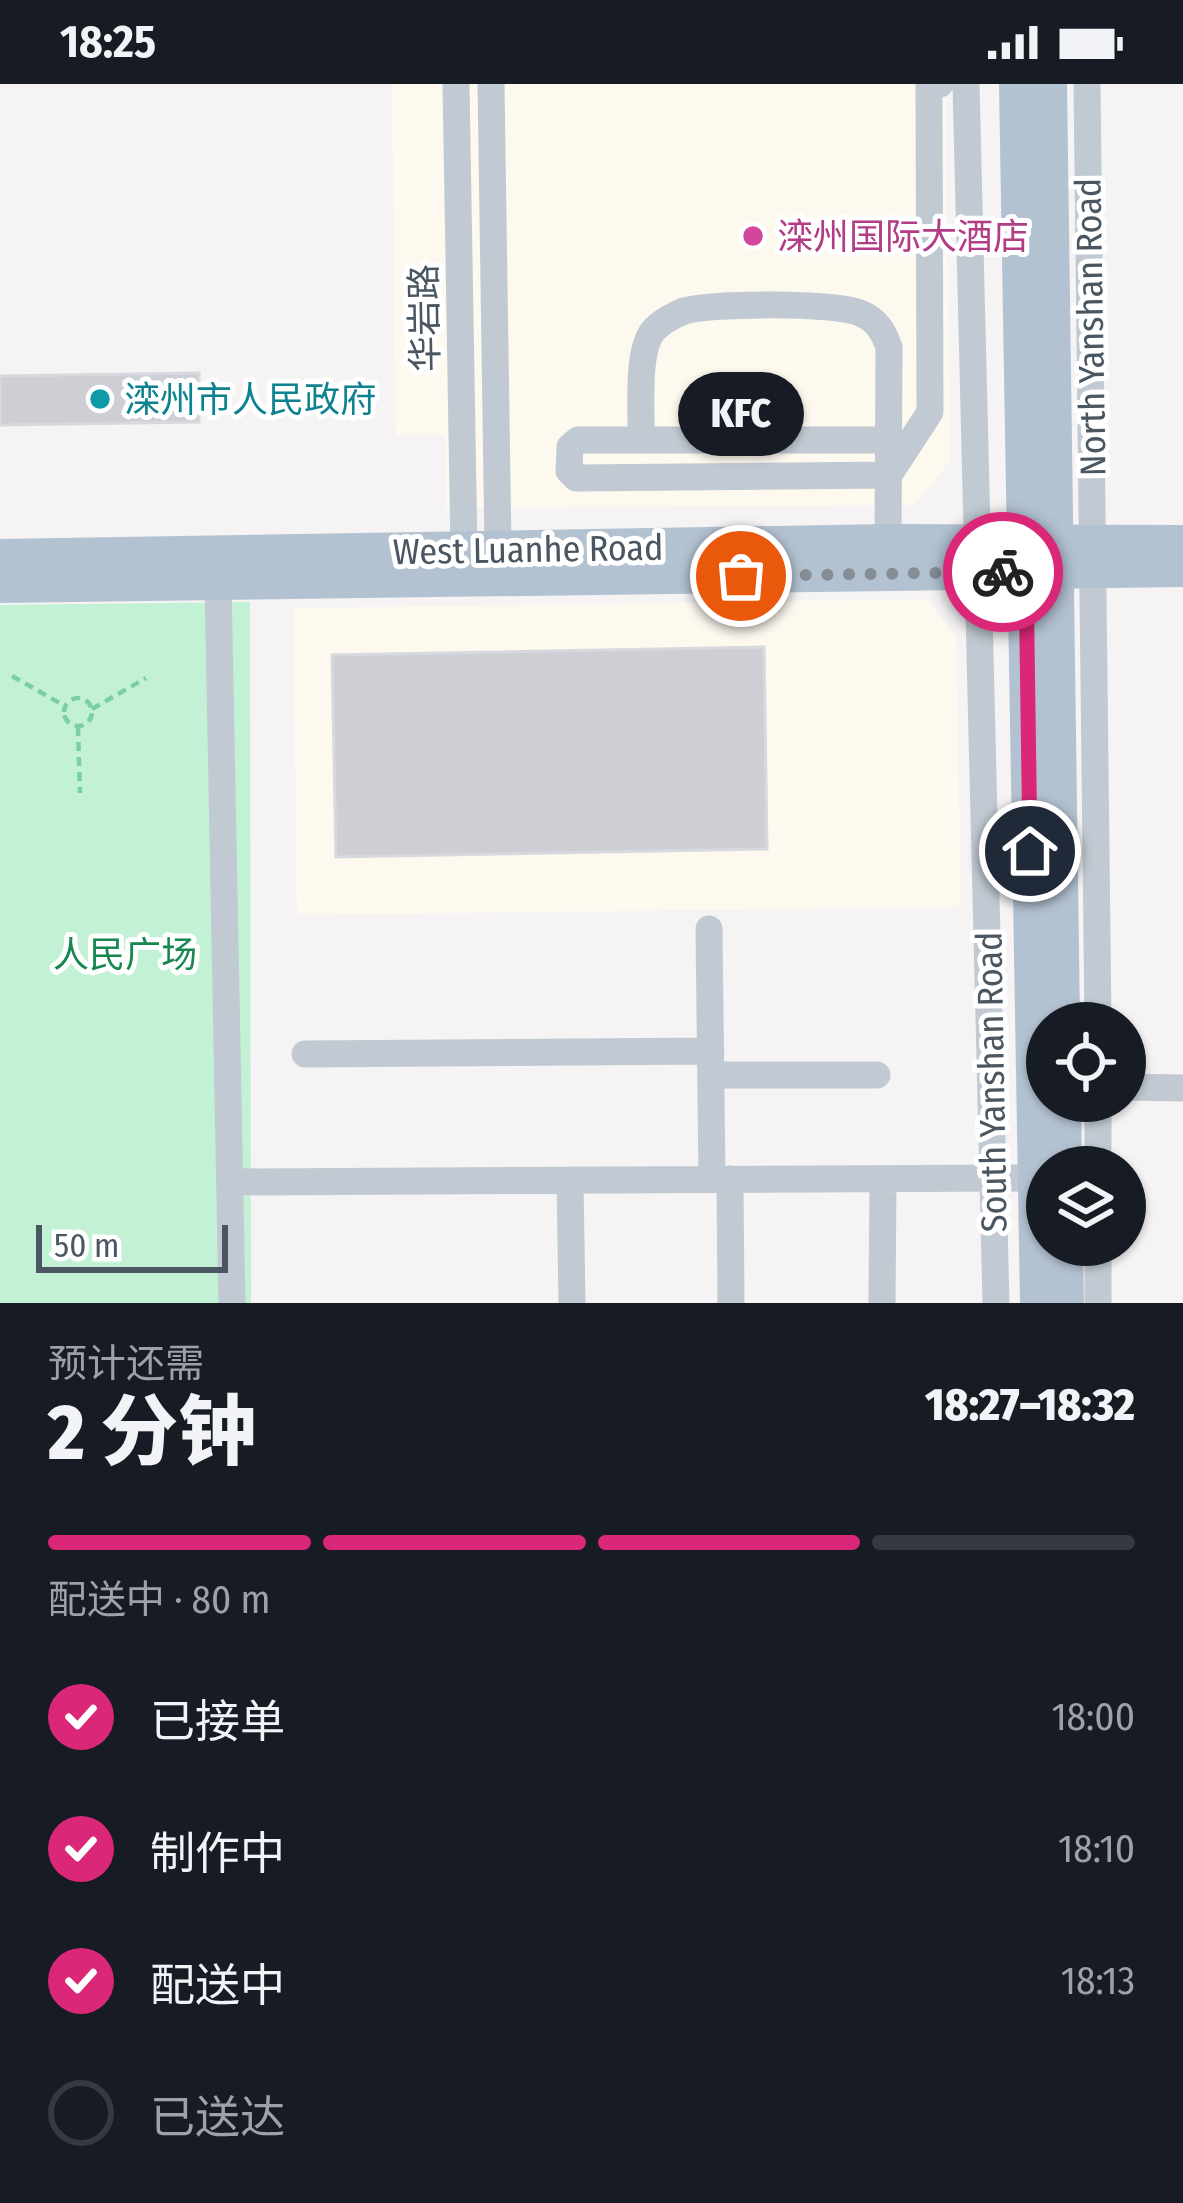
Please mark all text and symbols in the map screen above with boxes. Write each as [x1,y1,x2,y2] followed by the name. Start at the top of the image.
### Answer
[60,15,156,69] text: 18:25
[1066,177,1116,476] street label: North Yanshan Road
[777,215,1029,259] place label: 滦州国际大酒店
[740,223,766,249] marker: 滦州国际大酒店
[402,264,448,372] street label: 华岩路
[678,372,804,456] callout: KFC
[124,378,376,422] place label: 滦州市人民政府
[87,386,113,412] marker: 滦州市人民政府
[711,391,771,437] text: KFC
[943,512,1063,632] courier
[690,525,792,627] pin
[392,526,664,574] street label: West Luanhe Road
[970,539,1036,605] icon: bike
[708,543,774,609] icon: bag
[979,800,1081,902] pin
[997,818,1063,884] icon: home
[967,931,1017,1233] street label: South Yanshan Road
[53,933,197,977] park label: 人民广场
[1026,1002,1146,1266] map controls
[1026,1002,1146,1122] button: locate
[1026,1146,1146,1266] button: layers
[36,1219,228,1272] scale bar
[54,1226,119,1266] text: 50 m
[48,1341,204,1387] text: 预计还需
[925,1378,1135,1432] text: 18:27–18:32
[48,1386,256,1480] text: 2 分钟
[48,1577,271,1623] text: 配送中 · 80 m
[48,1684,114,1750] icon: check
[1051,1694,1135,1740] text: 18:00
[150,1695,285,1749] text: 已接单
[48,1816,114,1882] icon: check
[1058,1826,1135,1872] text: 18:10
[150,1827,285,1881] text: 制作中
[48,1948,114,2014] icon: check
[1061,1958,1135,2004] text: 18:13
[150,1959,285,2013] text: 配送中
[150,2091,285,2145] text: 已送达

